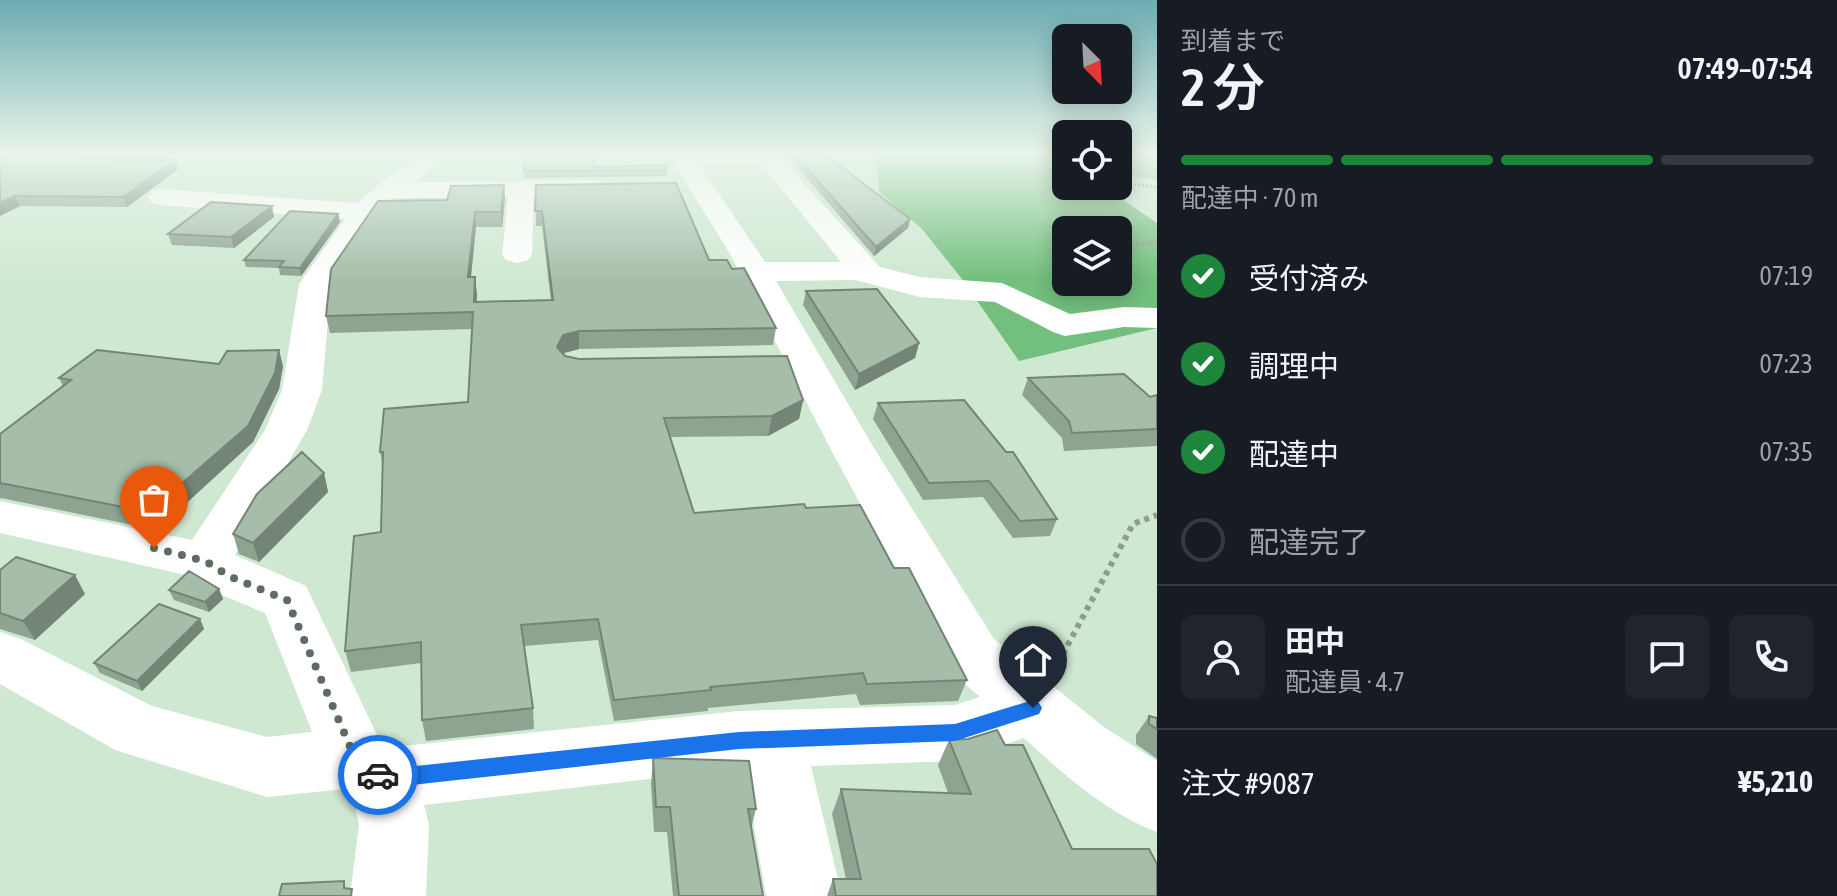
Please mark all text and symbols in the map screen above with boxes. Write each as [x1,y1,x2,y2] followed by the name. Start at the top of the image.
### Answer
[1052,24,1132,104] north arrow
[1052,24,1132,296] map controls
[1181,26,1285,56] text: 到着まで
[1678,51,1813,85] text: 07:49–07:54
[1181,57,1265,117] text: 2 分
[1052,120,1132,200] button: locate
[1181,183,1318,213] text: 配達中 · 70 m
[1052,216,1132,296] button: layers
[1181,254,1225,298] icon: check
[1249,261,1369,295] text: 受付済み
[1759,261,1813,291] text: 07:19
[1181,342,1225,386] icon: check
[1249,349,1339,383] text: 調理中
[1759,349,1813,379] text: 07:23
[1181,430,1225,474] icon: check
[1249,437,1339,471] text: 配達中
[1759,437,1813,467] text: 07:35
[120,466,188,548] pin
[132,478,176,522] icon: bag
[1249,525,1369,559] text: 配達完了
[1181,615,1265,699] button: person
[1625,615,1709,699] button: chat
[1729,615,1813,699] button: phone
[1285,624,1345,658] text: 田中
[999,626,1067,708] pin
[1011,638,1055,682] icon: home
[1285,667,1405,697] text: 配達員 · 4.7
[338,735,418,815] courier
[356,753,400,797] icon: car
[1738,764,1813,798] text: ¥5,210
[1181,766,1315,800] text: 注文 #9087

